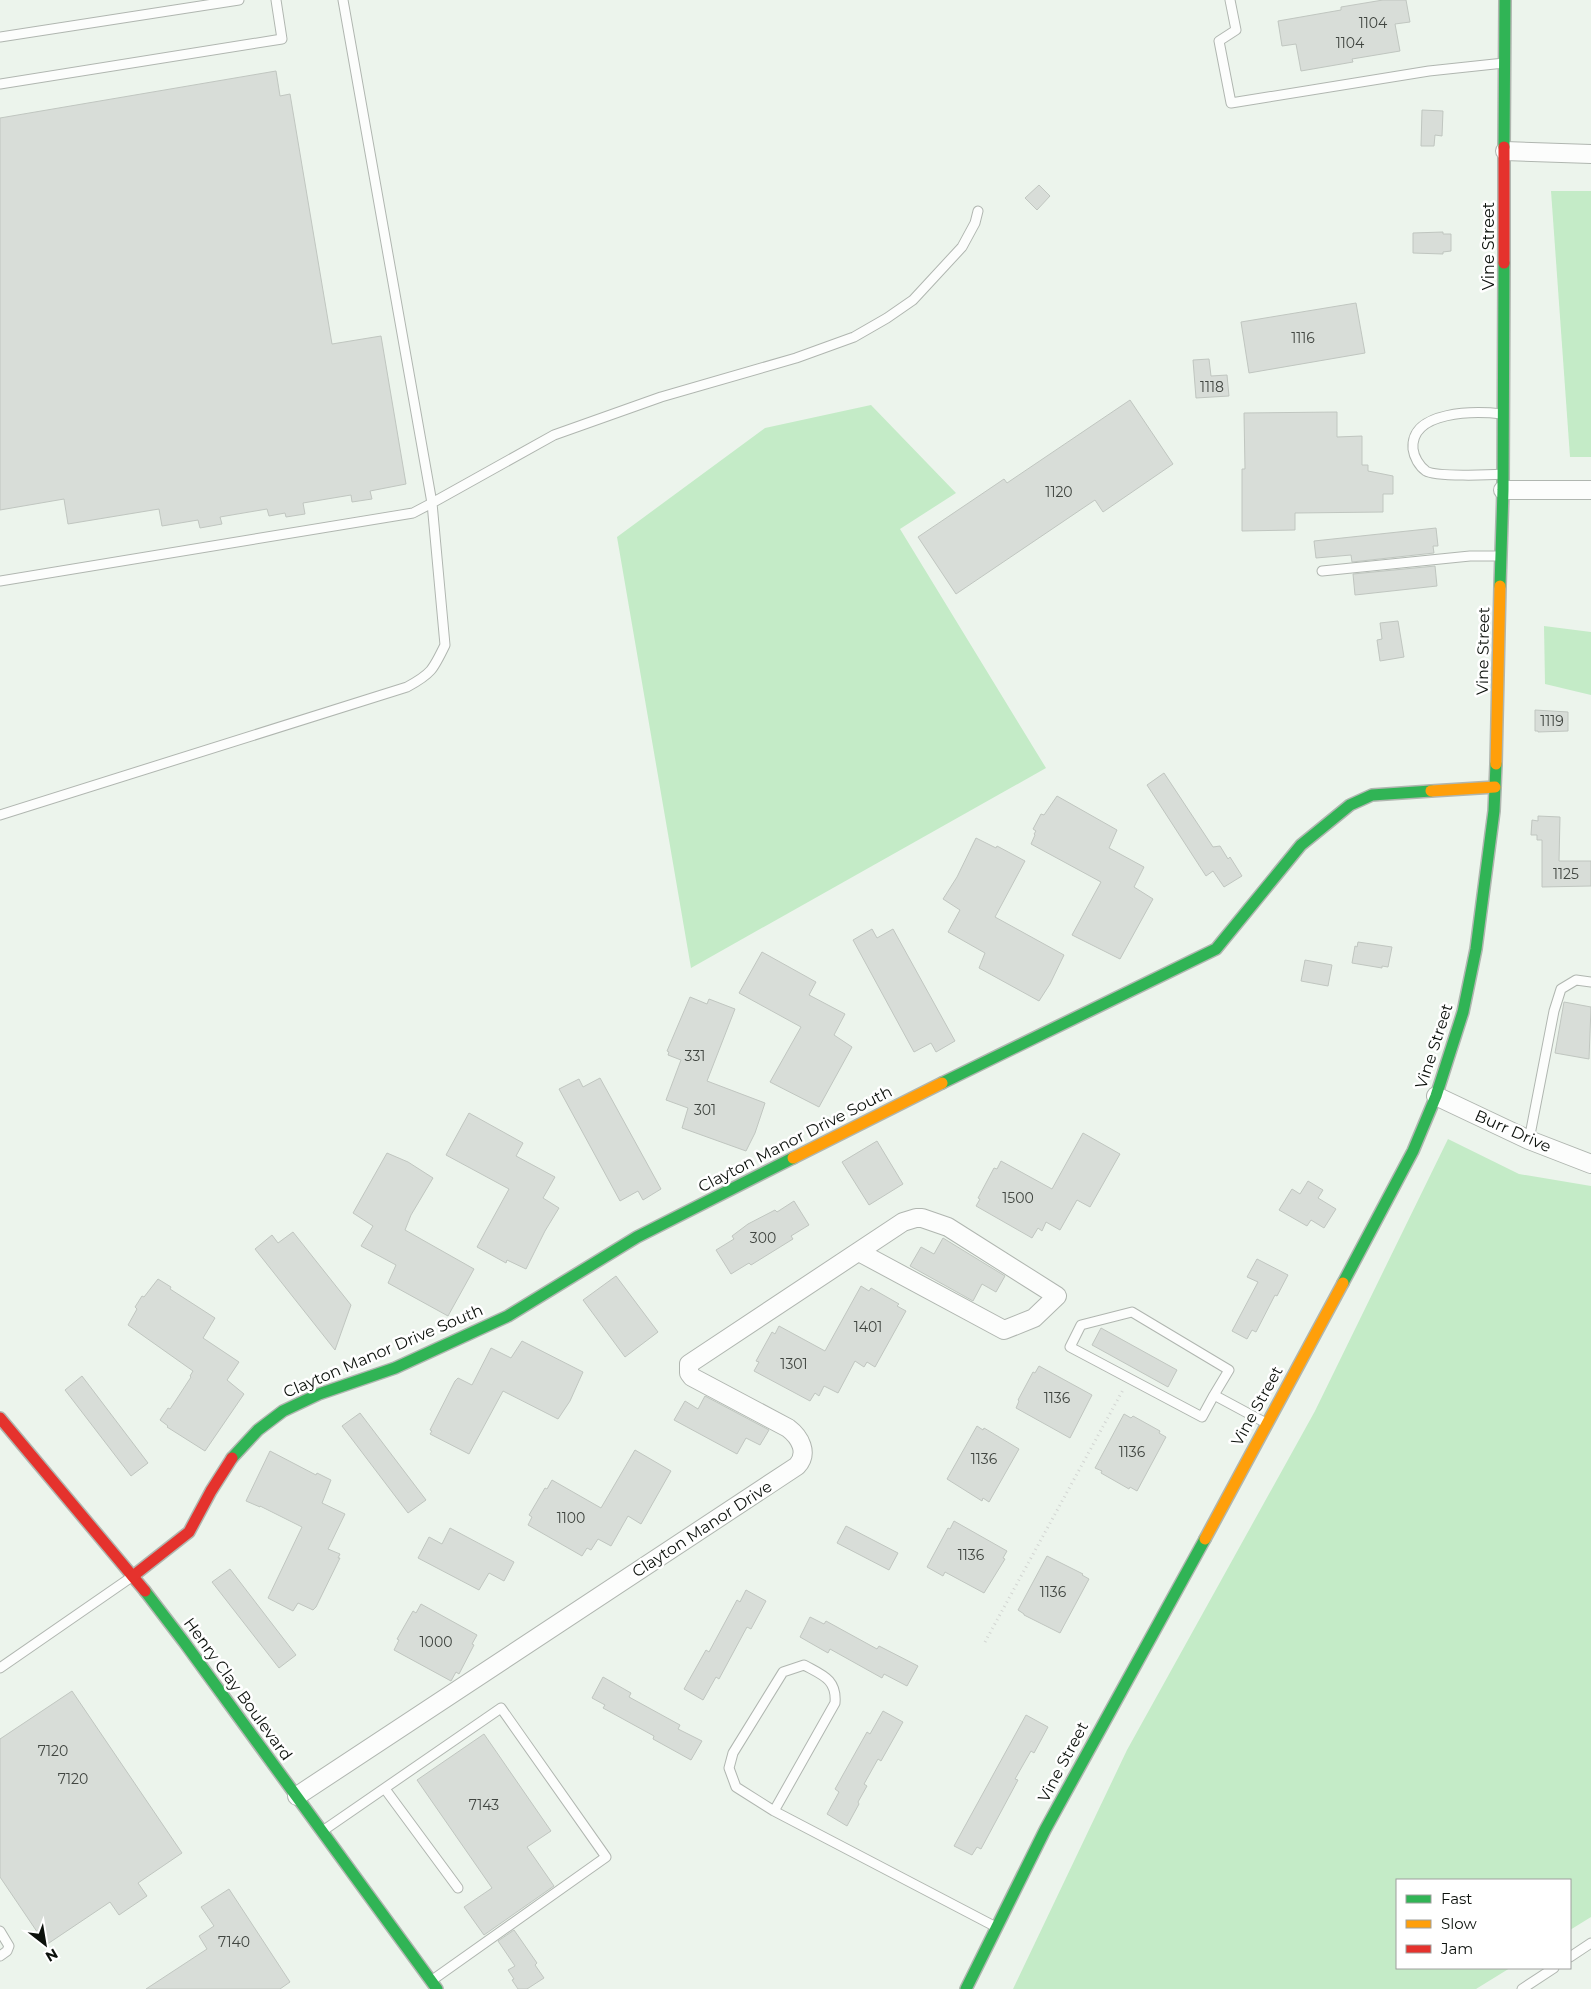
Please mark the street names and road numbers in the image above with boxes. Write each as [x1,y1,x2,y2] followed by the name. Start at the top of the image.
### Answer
[1479,201,1498,290] street label: Vine Street
[1473,606,1493,695] street label: Vine Street
[1411,1001,1457,1091] street label: Vine Street
[695,1082,895,1196] street label: Clayton Manor Drive South
[1472,1106,1554,1156] street label: Burr Drive
[280,1300,486,1402] street label: Clayton Manor Drive South
[1227,1362,1287,1449] street label: Vine Street
[629,1477,775,1581] street label: Clayton Manor Drive
[180,1614,296,1764] street label: Henry Clay Boulevard
[1034,1718,1092,1805] street label: Vine Street

